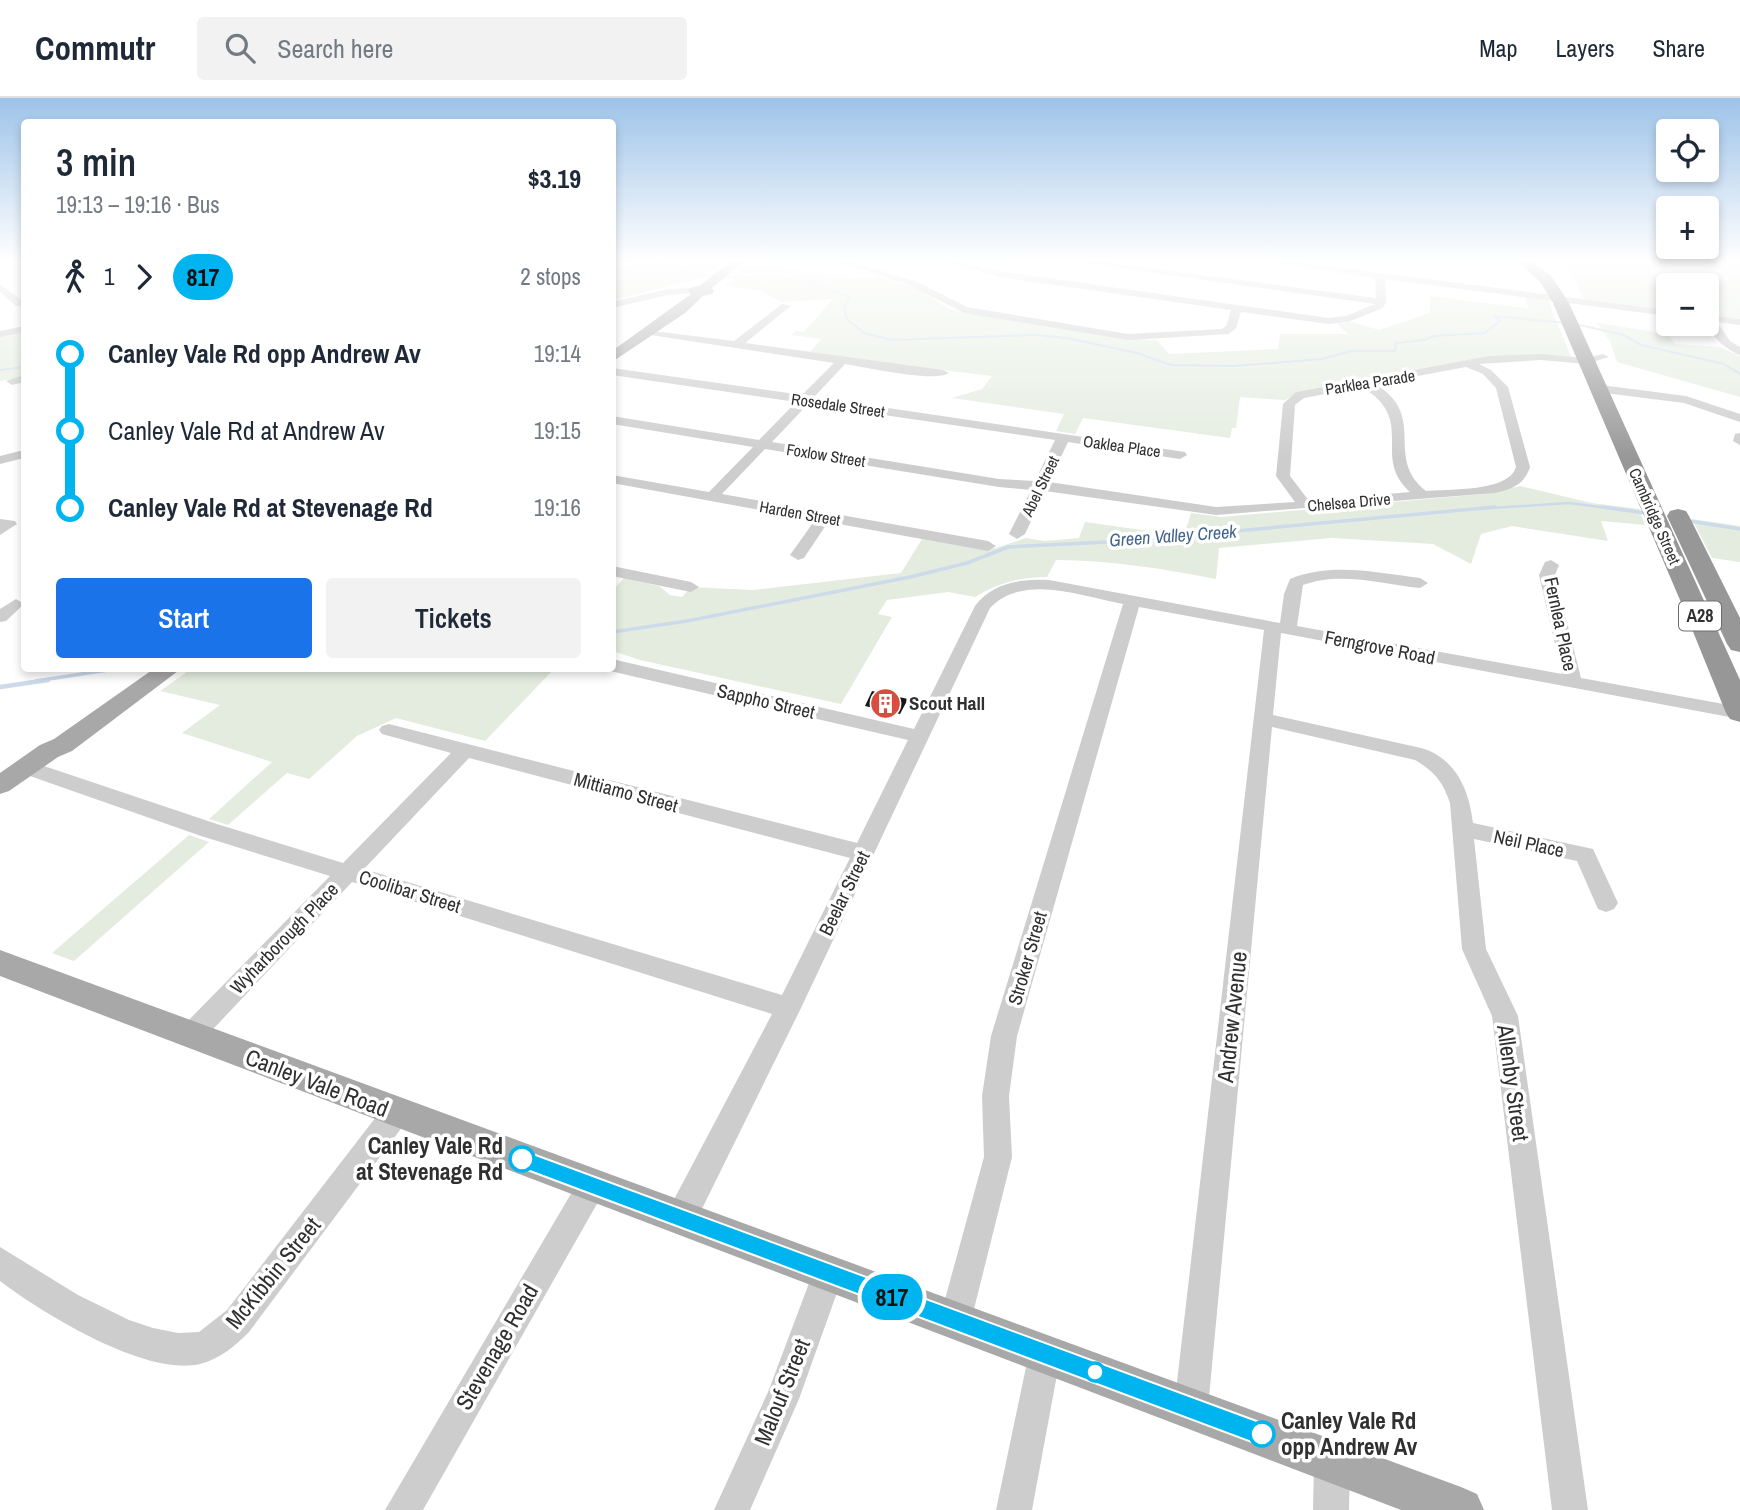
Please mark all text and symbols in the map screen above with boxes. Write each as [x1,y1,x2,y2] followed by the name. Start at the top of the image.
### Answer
[197,17,687,80] search box
[35,26,155,70] text: Commutr
[221,29,259,67] icon: search
[277,31,393,66] text: Search here
[1479,32,1517,64] text: Map
[1555,32,1614,64] text: Layers
[1652,32,1705,64] text: Share
[1656,119,1719,336] map controls
[1656,119,1719,182] button: locate
[56,137,136,188] text: 3 min
[528,161,581,196] text: $3.19
[56,189,220,220] text: 19:13 – 19:16 · Bus
[1656,196,1719,259] button: +
[56,258,94,296] icon: walk
[125,258,163,296] icon: forward
[104,261,115,292] text: 1
[187,261,219,293] text: 817
[520,261,581,292] text: 2 stops
[1656,273,1719,336] button: −
[108,336,421,371] text: Canley Vale Rd opp Andrew Av
[534,338,581,369] text: 19:14
[1324,364,1416,400] street label: Parklea Parade
[790,388,886,422] street label: Rosedale Street
[108,413,385,448] text: Canley Vale Rd at Andrew Av
[534,415,581,446] text: 19:15
[1082,430,1162,462] street label: Oaklea Place
[785,438,867,472] street label: Foxlow Street
[1015,452,1064,521] street label: Abel Street
[1624,464,1686,568] street label: Cambridge Street
[1307,487,1391,517] street label: Chelsea Drive
[108,490,433,525] text: Canley Vale Rd at Stevenage Rd
[534,492,581,523] text: 19:16
[758,495,842,531] street label: Harden Street
[1109,519,1238,552] water label: Green Valley Creek
[1538,575,1584,673] street label: Fernlea Place
[56,578,312,658] button: Start
[326,578,581,658] button: Tickets
[1679,602,1721,630] road number: A28
[1323,624,1437,670] street label: Ferngrove Road
[715,677,818,725] street label: Sappho Street
[869,686,903,720] building icon: Scout Hall
[909,690,985,716] place label: Scout Hall
[571,766,681,819] street label: Mittiamo Street
[1492,823,1566,863] street label: Neil Place
[812,846,876,940] street label: Beelar Street
[356,863,465,919] street label: Coolibar Street
[224,877,344,999] street label: Wyharborough Place
[1001,908,1053,1008] street label: Stroker Street
[1209,950,1254,1085] street label: Andrew Avenue
[1490,1022,1537,1143] street label: Allenby Street
[241,1041,393,1124] street label: Canley Vale Road
[356,1130,503,1187] place label: Canley Vale Rd at Stevenage Rd
[509,1146,535,1172] marker: Canley Vale Rd at Stevenage Rd
[218,1210,327,1335] street label: McKibbin Street
[852,1274,932,1320] line badge: 817
[448,1278,545,1415] street label: Stevenage Road
[876,1281,908,1313] text: 817
[746,1334,817,1450] street label: Malouf Street
[1085,1362,1105,1382] unlabelled marker
[1281,1405,1418,1462] place label: Canley Vale Rd opp Andrew Av
[1249,1421,1275,1447] marker: Canley Vale Rd opp Andrew Av

